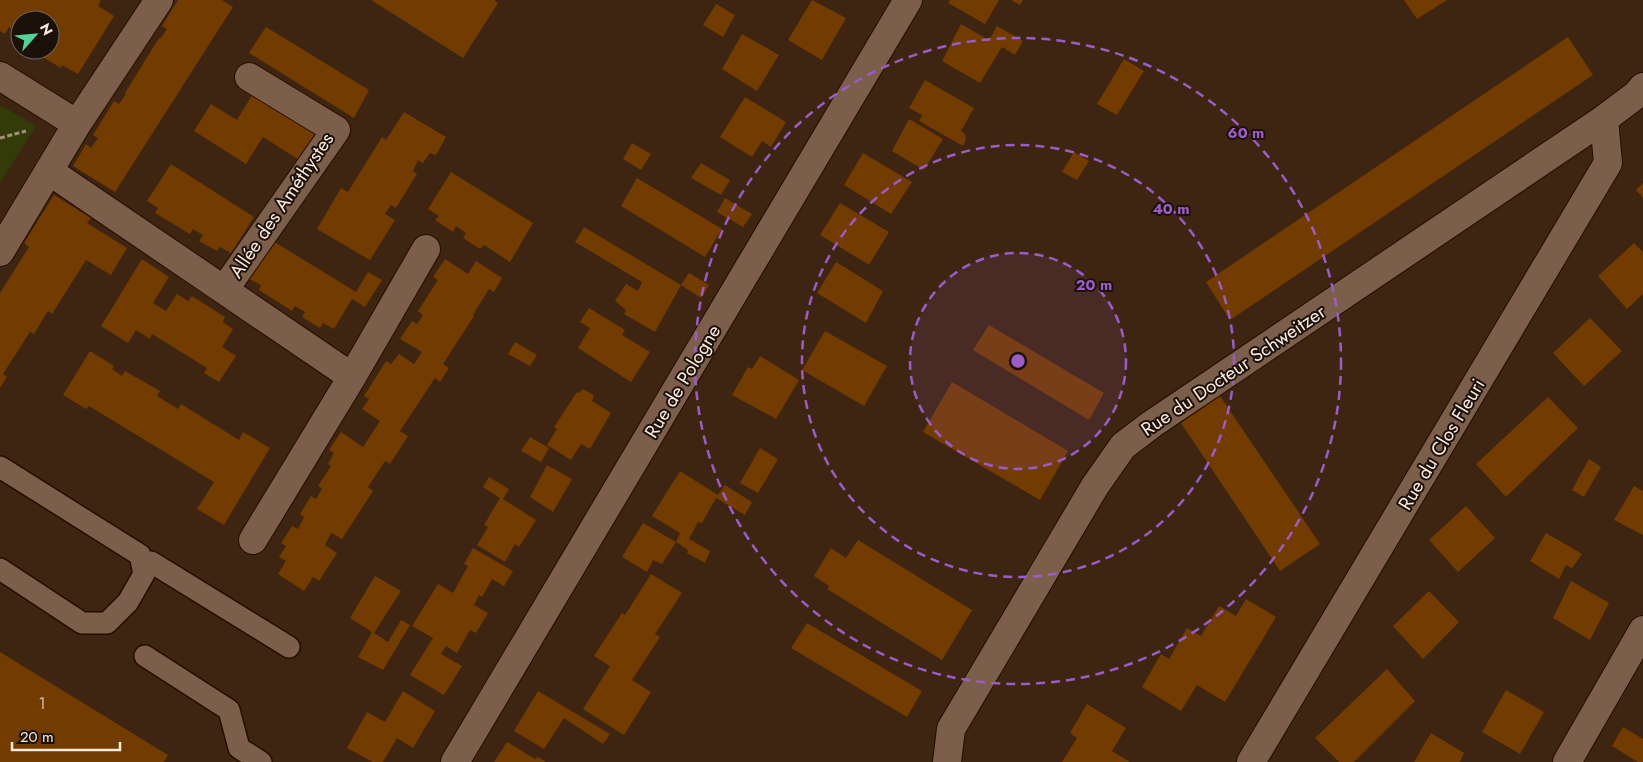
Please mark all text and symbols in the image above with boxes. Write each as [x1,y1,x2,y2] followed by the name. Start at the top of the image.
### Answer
[10,10,60,60] north arrow
[35,20,58,39] text: N
[1228,122,1264,144] text: 60 m
[223,127,340,283] street label: Allée des Améthystes
[1152,198,1190,220] text: 40 m
[1076,274,1112,296] text: 20 m
[1136,298,1331,442] street label: Rue du Docteur Schweitzer
[638,319,727,443] street label: Rue de Pologne
[1009,352,1027,370] centre of rings
[1392,374,1491,515] street label: Rue du Clos Fleuri
[38,692,46,715] house number: 1
[12,720,120,752] scale bar
[20,726,54,748] text: 20 m

